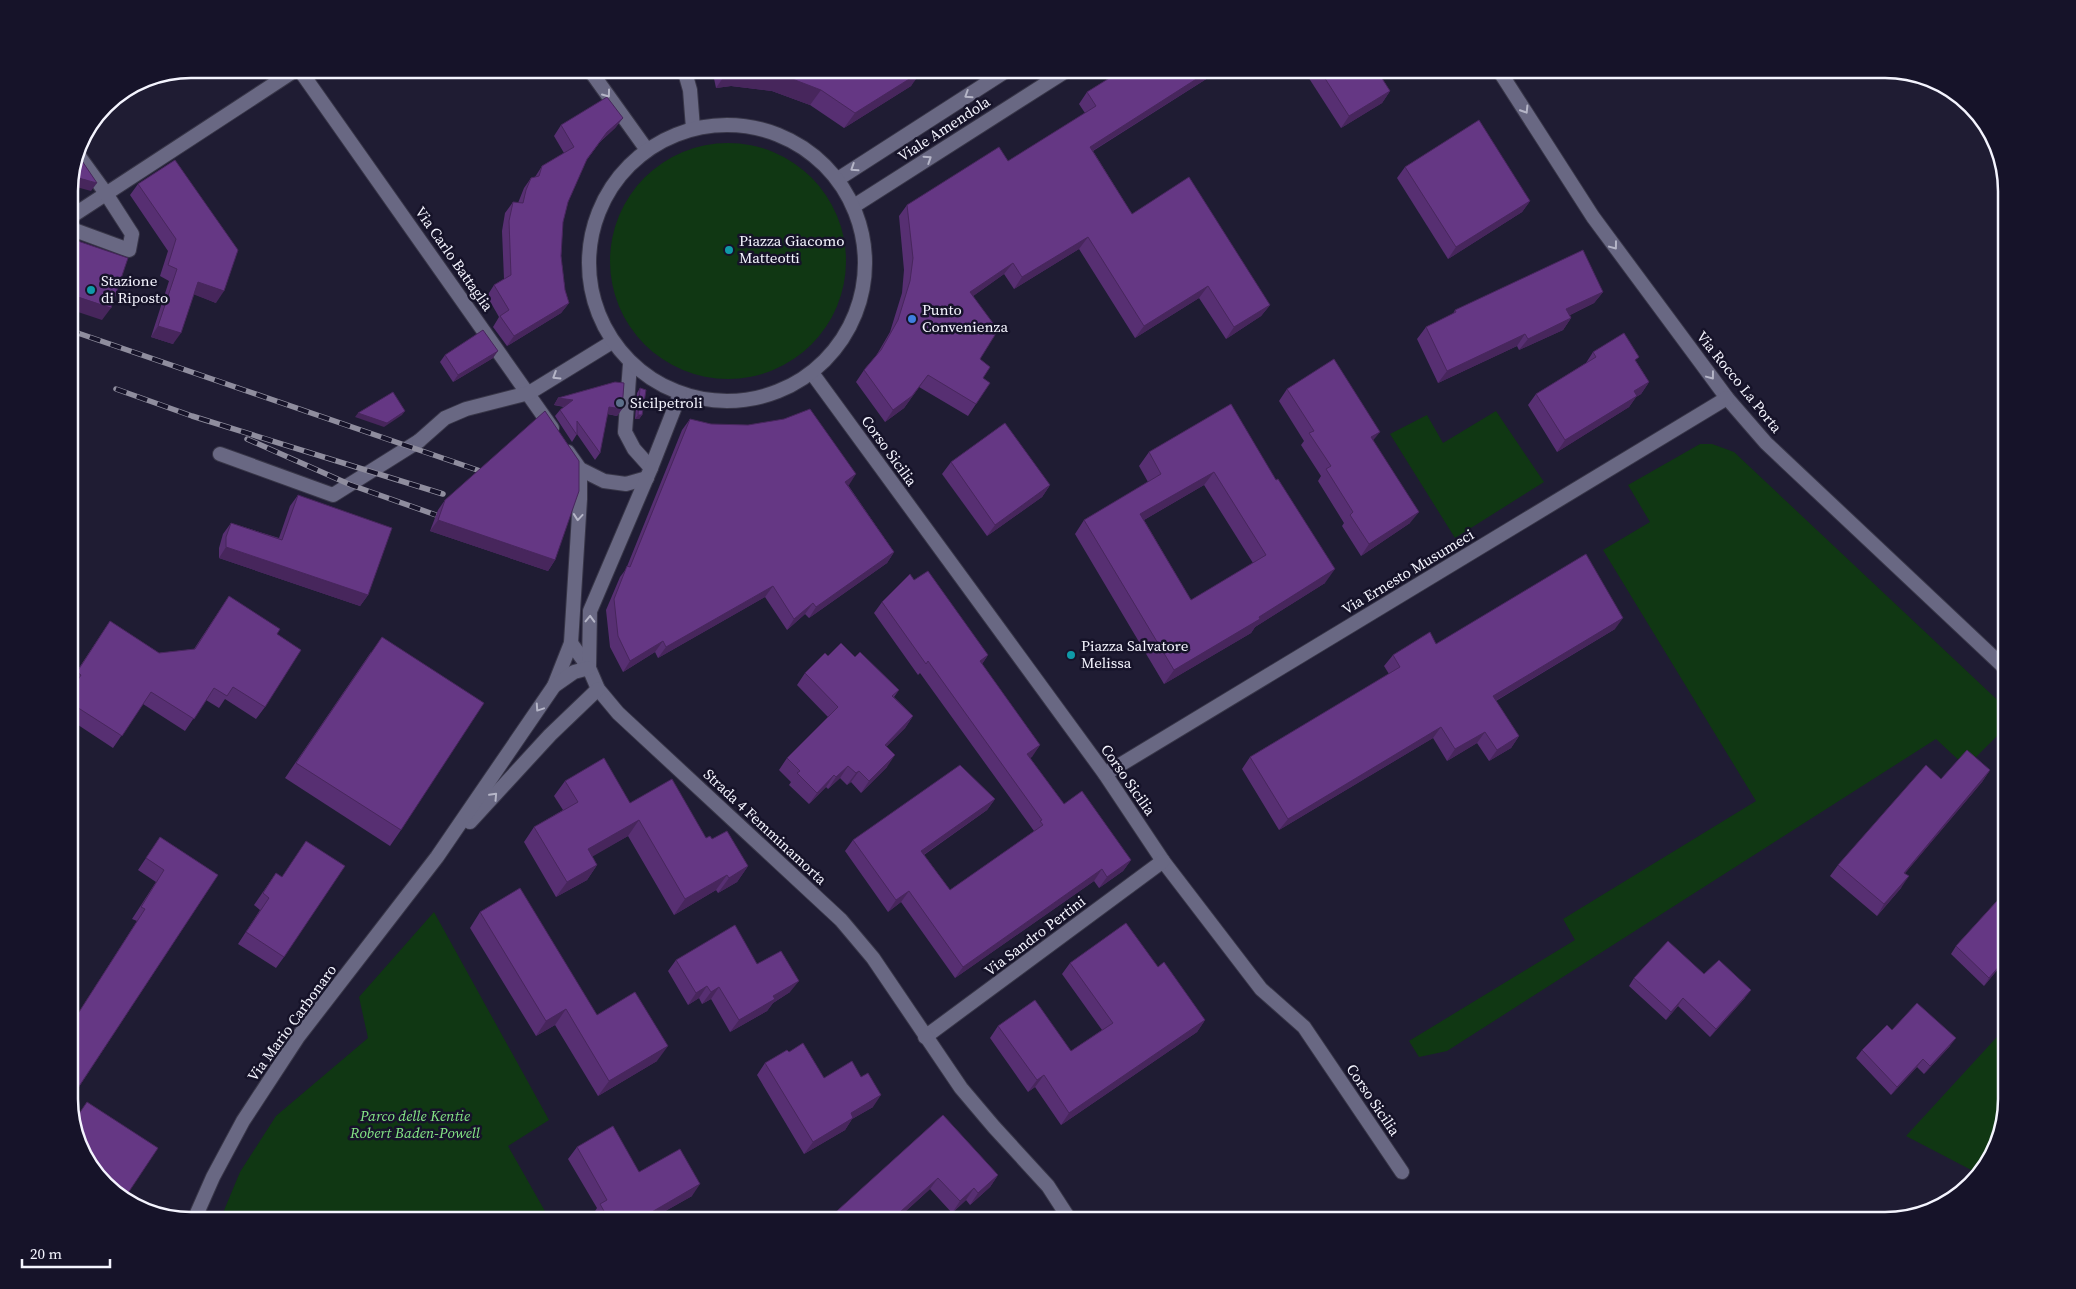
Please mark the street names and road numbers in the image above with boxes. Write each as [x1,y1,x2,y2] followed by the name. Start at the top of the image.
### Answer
[893,91,994,166] street label: Viale Amendola
[410,202,499,316] street label: Via Carlo Battaglia
[1692,326,1787,437] street label: Via Rocco La Porta
[857,411,922,491] street label: Corso Sicilia
[1338,524,1478,619] street label: Via Ernesto Musumeci
[1096,740,1161,820] street label: Corso Sicilia
[699,764,832,890] street label: Strada 4 Femminamorta
[980,891,1090,981] street label: Via Sandro Pertini
[242,960,341,1085] street label: Via Mario Carbonaro
[1342,1060,1405,1140] street label: Corso Sicilia

